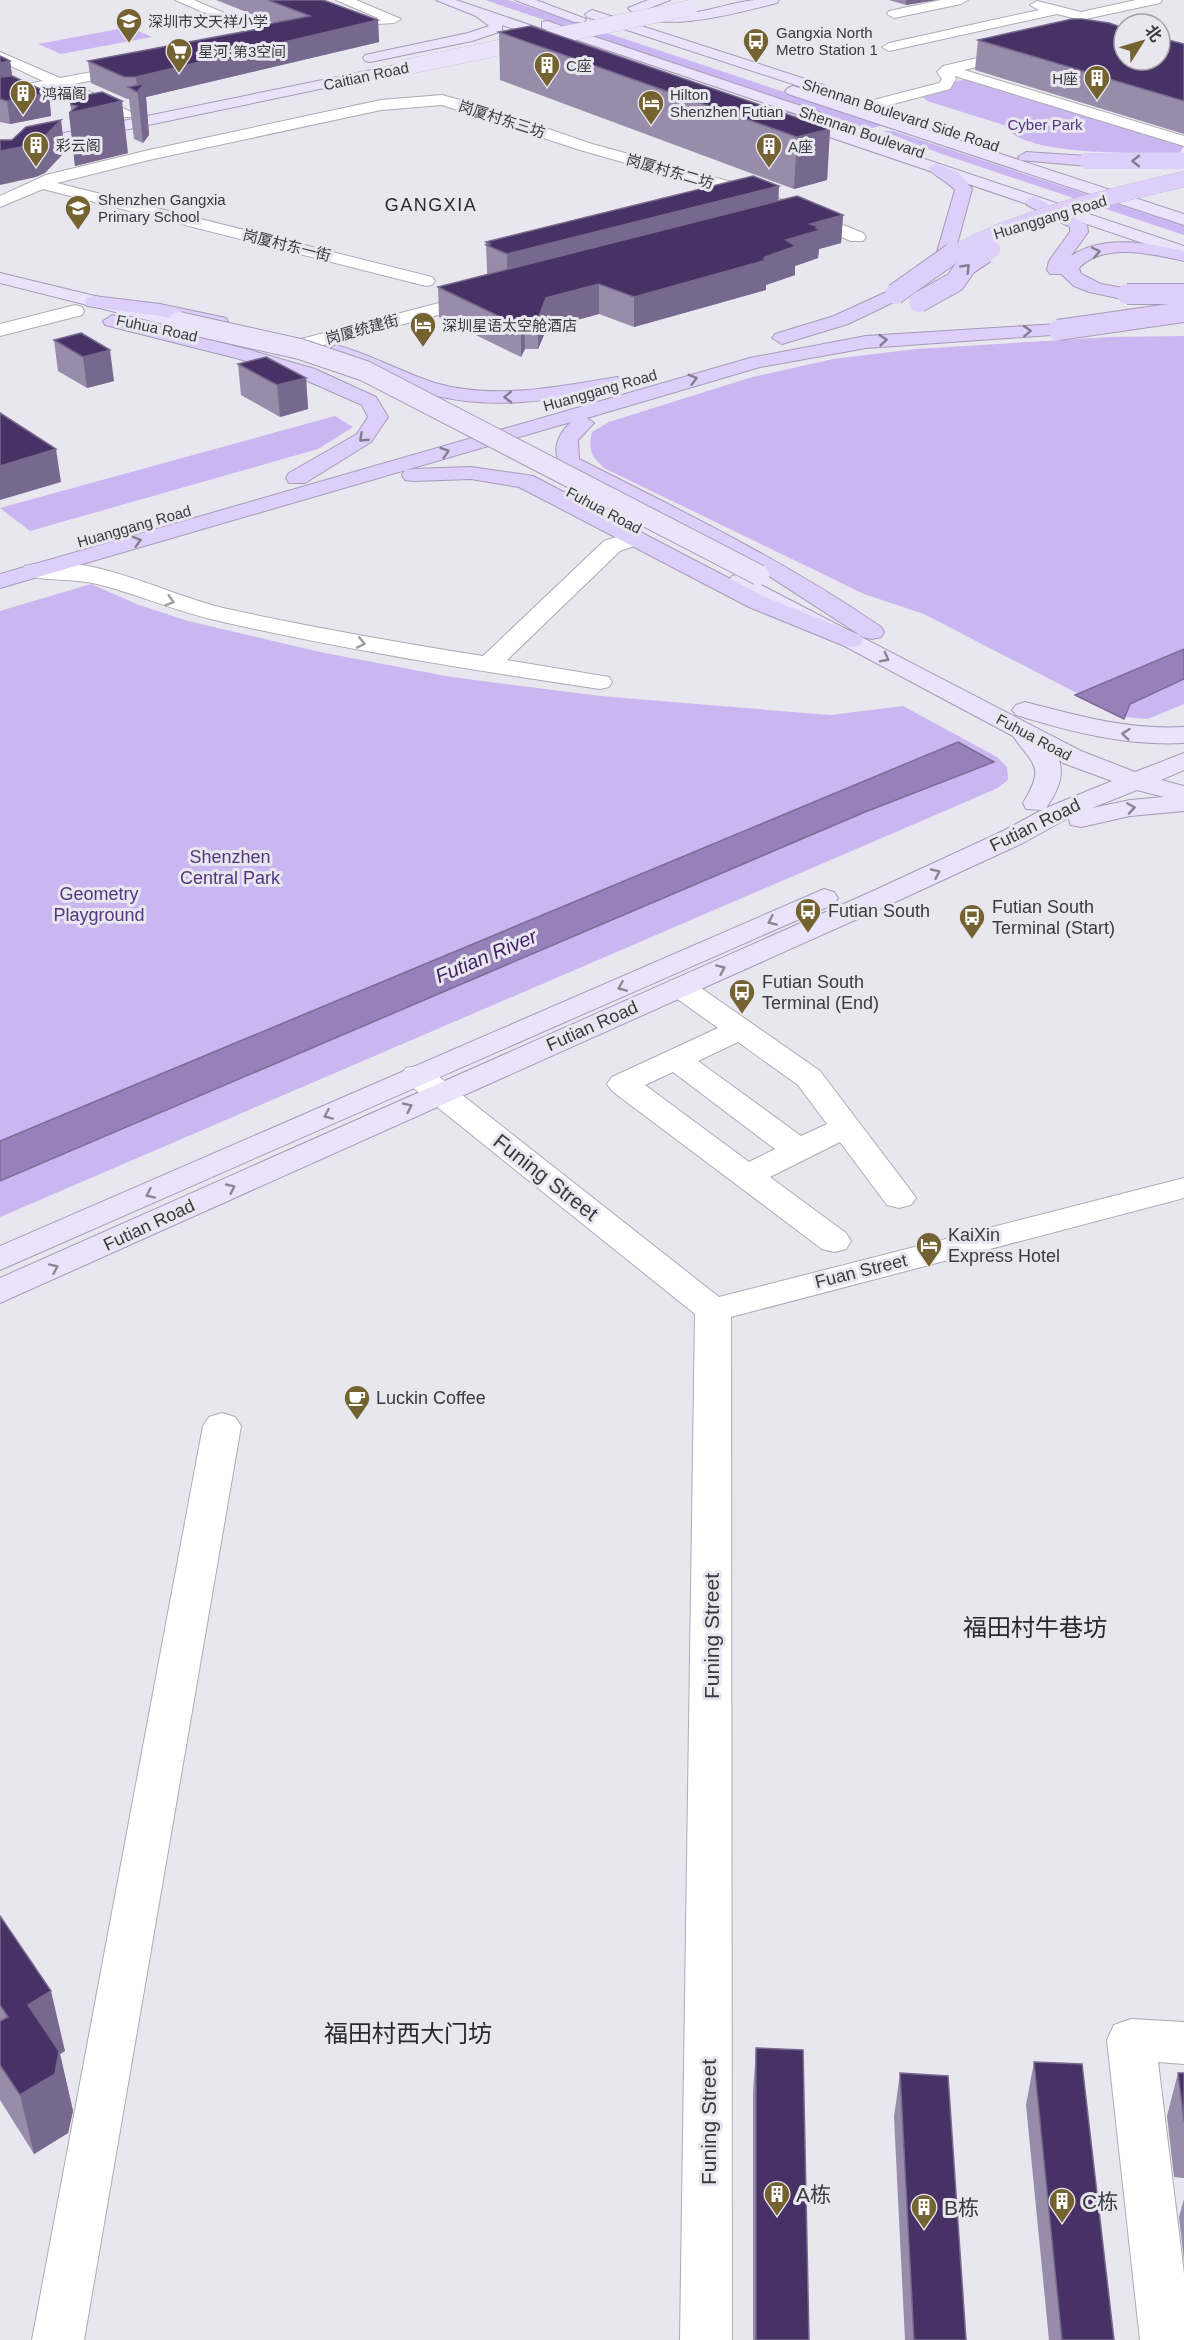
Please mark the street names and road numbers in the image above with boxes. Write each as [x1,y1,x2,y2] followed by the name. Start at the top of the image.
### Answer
[322,59,410,93] street label: Caitian Road
[800,75,1002,155] street label: Shennan Boulevard Side Road
[457,97,547,141] street label: 岗厦村东三坊
[797,102,927,162] street label: Shennan Boulevard
[624,150,716,192] street label: 岗厦村东二坊
[991,192,1109,242] street label: Huanggang Road
[241,226,333,264] street label: 岗厦村东一街
[115,311,199,345] street label: Fuhua Road
[324,311,400,347] street label: 岗厦统建街
[541,366,659,414] street label: Huanggang Road
[564,483,644,537] street label: Fuhua Road
[75,502,193,550] street label: Huanggang Road
[994,710,1074,764] street label: Fuhua Road
[987,795,1083,855] street label: Futian Road
[543,997,641,1055] street label: Futian Road
[489,1129,603,1225] street label: Funing Street
[100,1195,198,1255] street label: Futian Road
[813,1250,909,1292] street label: Fuan Street
[700,1573,723,1699] street label: Funing Street
[697,2059,720,2185] street label: Funing Street

